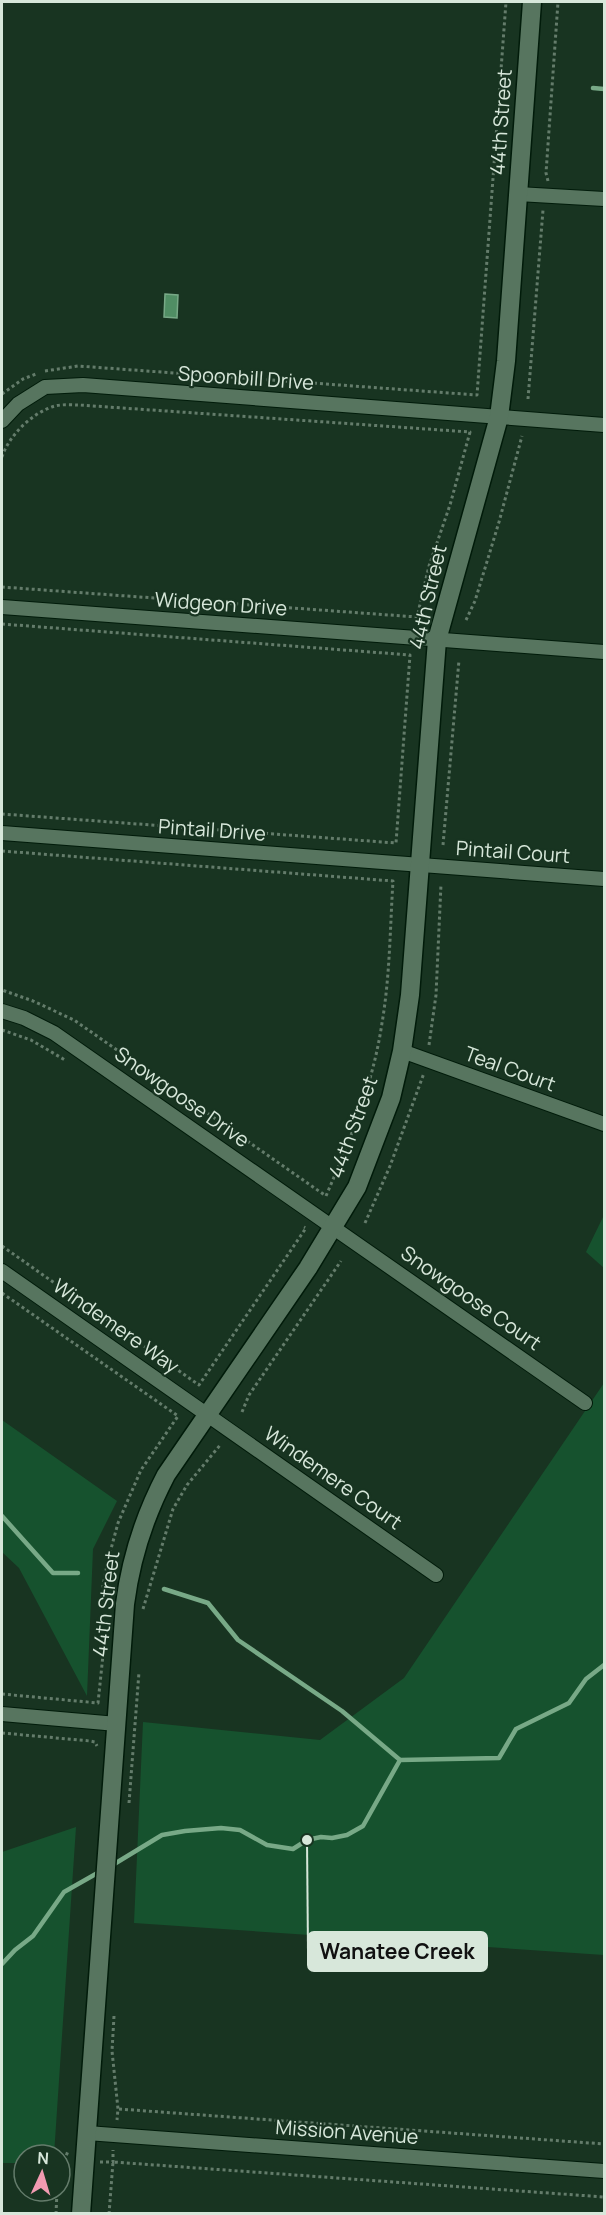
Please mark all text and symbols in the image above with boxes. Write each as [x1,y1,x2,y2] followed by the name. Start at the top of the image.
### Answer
[483,68,518,176] street label: 44th Street
[177,359,315,396] street label: Spoonbill Drive
[402,542,453,652] street label: 44th Street
[154,585,288,622] street label: Widgeon Drive
[157,812,267,847] street label: Pintail Drive
[455,834,571,869] street label: Pintail Court
[109,1040,255,1153] street label: Snowgoose Drive
[461,1040,559,1097] street label: Teal Court
[322,1072,383,1181] street label: 44th Street
[396,1239,547,1356] street label: Snowgoose Court
[48,1272,185,1379] street label: Windemere Way
[259,1420,408,1535] street label: Windemere Court
[86,1549,125,1658] street label: 44th Street
[308,1932,487,1971] callout: Wanatee Creek
[319,1937,475,1965] text: Wanatee Creek
[275,2113,419,2150] street label: Mission Avenue
[12,2143,72,2203] north arrow
[37,2147,50,2169] text: N

